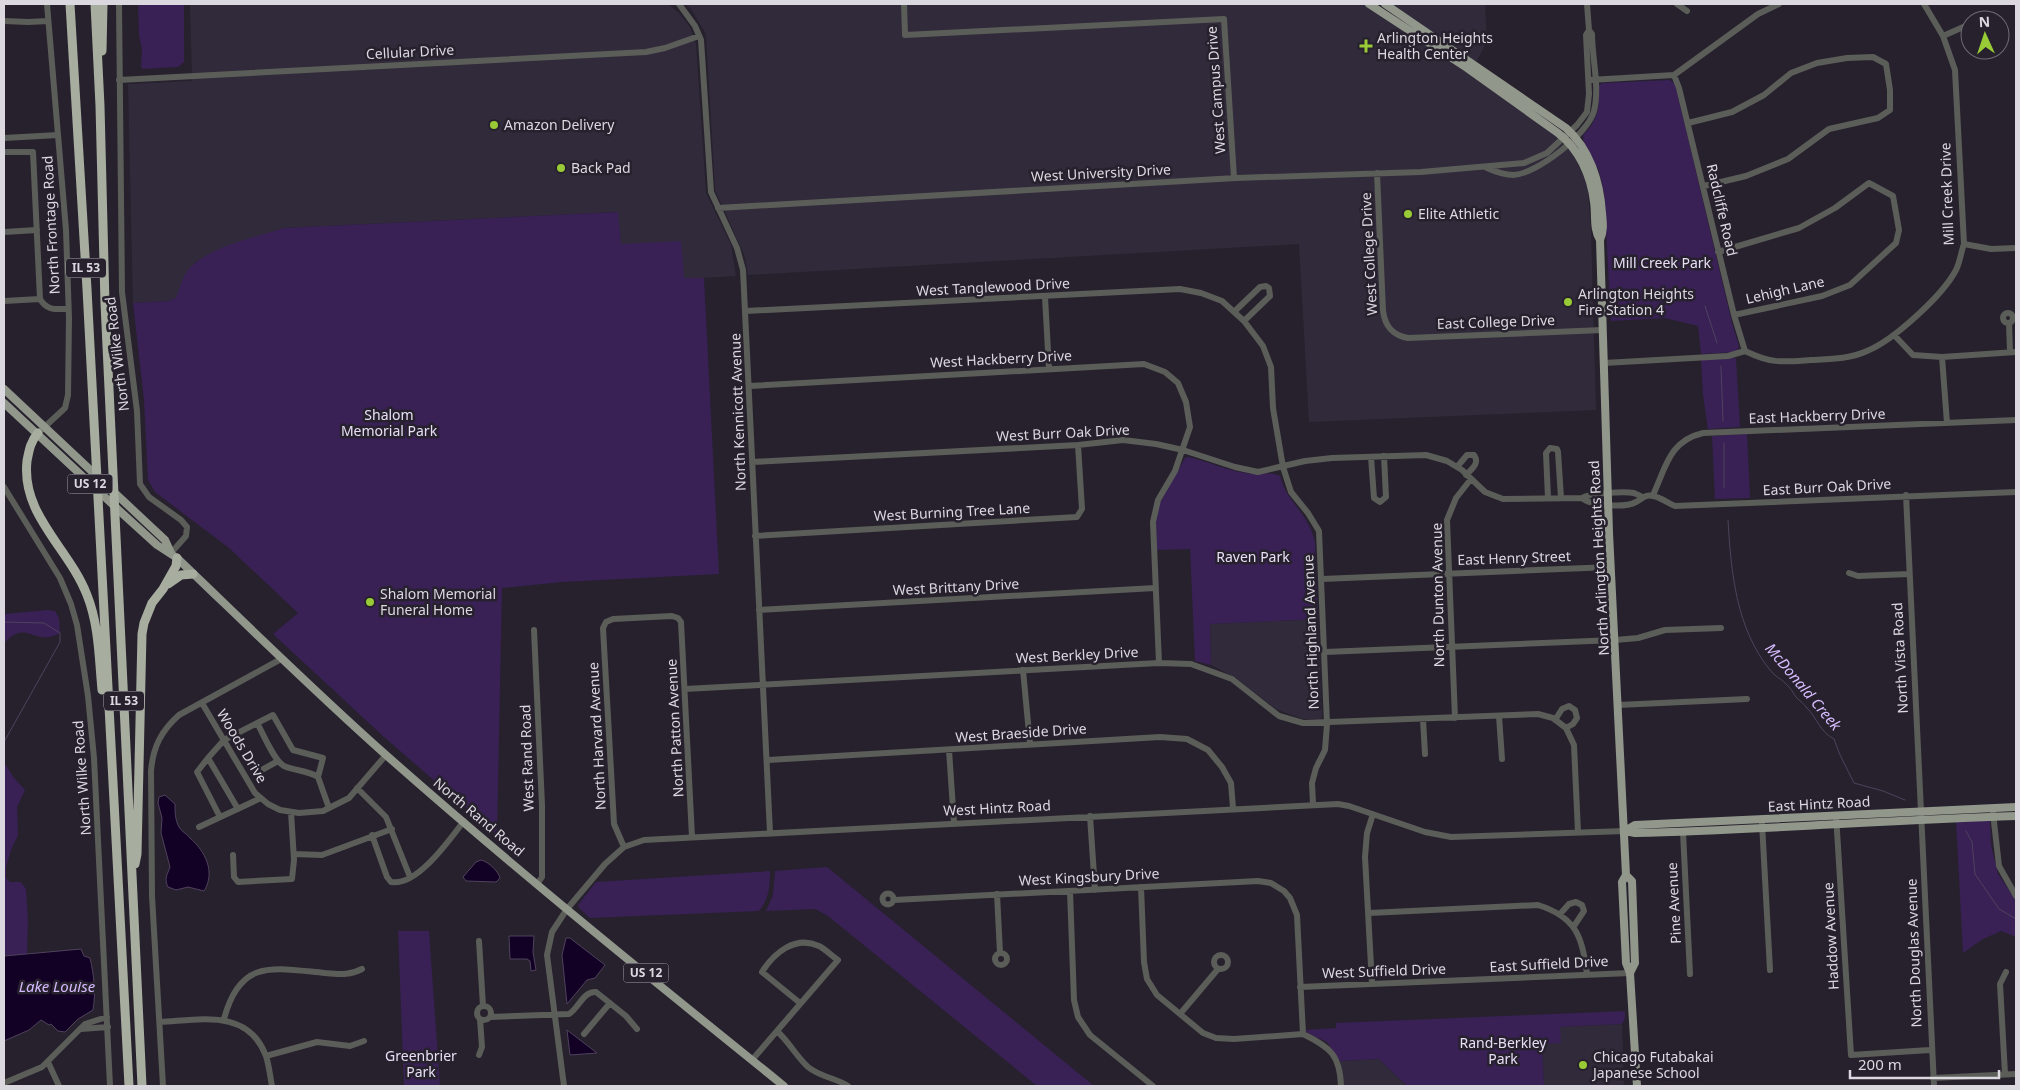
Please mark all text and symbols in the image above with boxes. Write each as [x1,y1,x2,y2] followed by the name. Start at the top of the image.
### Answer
[1960,10,2010,60] north arrow
[1978,12,1990,31] text: N
[1202,25,1229,155] street label: West Campus Drive
[1377,28,1493,63] place label: Arlington Heights Health Center
[1359,39,1373,53] marker: Arlington Heights Health Center
[365,40,455,63] street label: Cellular Drive
[504,115,615,134] place label: Amazon Delivery
[488,119,500,131] marker: Amazon Delivery
[1935,142,1958,246] street label: Mill Creek Drive
[37,155,64,295] street label: North Frontage Road
[571,158,631,177] place label: Back Pad
[1031,159,1172,186] street label: West University Drive
[555,162,567,174] marker: Back Pad
[1703,162,1742,258] street label: Radcliffe Road
[1356,192,1381,316] street label: West College Drive
[1418,204,1499,223] place label: Elite Athletic
[1402,208,1414,220] marker: Elite Athletic
[1613,253,1712,272] park label: Mill Creek Park
[66,258,106,278] road number: IL 53
[1744,271,1826,308] street label: Lehigh Lane
[916,273,1070,300] street label: West Tanglewood Drive
[1578,284,1694,319] place label: Arlington Heights Fire Station 4
[100,296,133,412] street label: North Wilke Road
[1562,296,1574,308] marker: Arlington Heights Fire Station 4
[1437,310,1556,333] street label: East College Drive
[725,333,750,491] street label: North Kennicott Avenue
[930,345,1072,372] street label: West Hackberry Drive
[1748,404,1886,427] street label: East Hackberry Drive
[341,405,438,440] park label: Shalom Memorial Park
[996,420,1130,445] street label: West Burr Oak Drive
[1584,460,1613,656] street label: North Arlington Heights Road
[68,474,112,494] road number: US 12
[1762,474,1892,499] street label: East Burr Oak Drive
[873,498,1031,525] street label: West Burning Tree Lane
[1427,522,1448,668] street label: North Dunton Avenue
[1457,546,1571,569] street label: East Henry Street
[1216,547,1290,566] park label: Raven Park
[1298,554,1323,710] street label: North Highland Avenue
[892,574,1020,599] street label: West Brittany Drive
[380,584,496,619] place label: Shalom Memorial Funeral Home
[364,596,376,608] marker: Shalom Memorial Funeral Home
[1887,602,1912,714] street label: North Vista Road
[1761,638,1847,735] water label: McDonald Creek
[1015,642,1139,667] street label: West Berkley Drive
[661,658,688,798] street label: North Patton Avenue
[583,661,610,810] street label: North Harvard Avenue
[104,691,144,710] road number: IL 53
[515,704,538,812] street label: West Rand Road
[213,705,272,786] street label: Woods Drive
[955,718,1087,747] street label: West Braeside Drive
[68,720,95,836] street label: North Wilke Road
[430,773,529,860] street label: North Rand Road
[1767,791,1871,816] street label: East Hintz Road
[943,795,1051,820] street label: West Hintz Road
[1662,862,1685,944] street label: Pine Avenue
[1018,863,1160,890] street label: West Kingsbury Drive
[1901,878,1926,1028] street label: North Douglas Avenue
[1818,882,1843,990] street label: Haddow Avenue
[1489,951,1609,976] street label: East Suffield Drive
[1322,959,1446,982] street label: West Suffield Drive
[624,964,668,982] road number: US 12
[19,976,96,996] water label: Lake Louise
[1460,1033,1547,1068] park label: Rand-Berkley Park
[385,1046,457,1081] park label: Greenbrier Park
[1591,1047,1714,1082] place label: Chicago Futabakai Japanese School
[1850,1048,1999,1080] scale bar
[1858,1054,1902,1074] text: 200 m
[1577,1059,1589,1071] marker: Chicago Futabakai Japanese School

